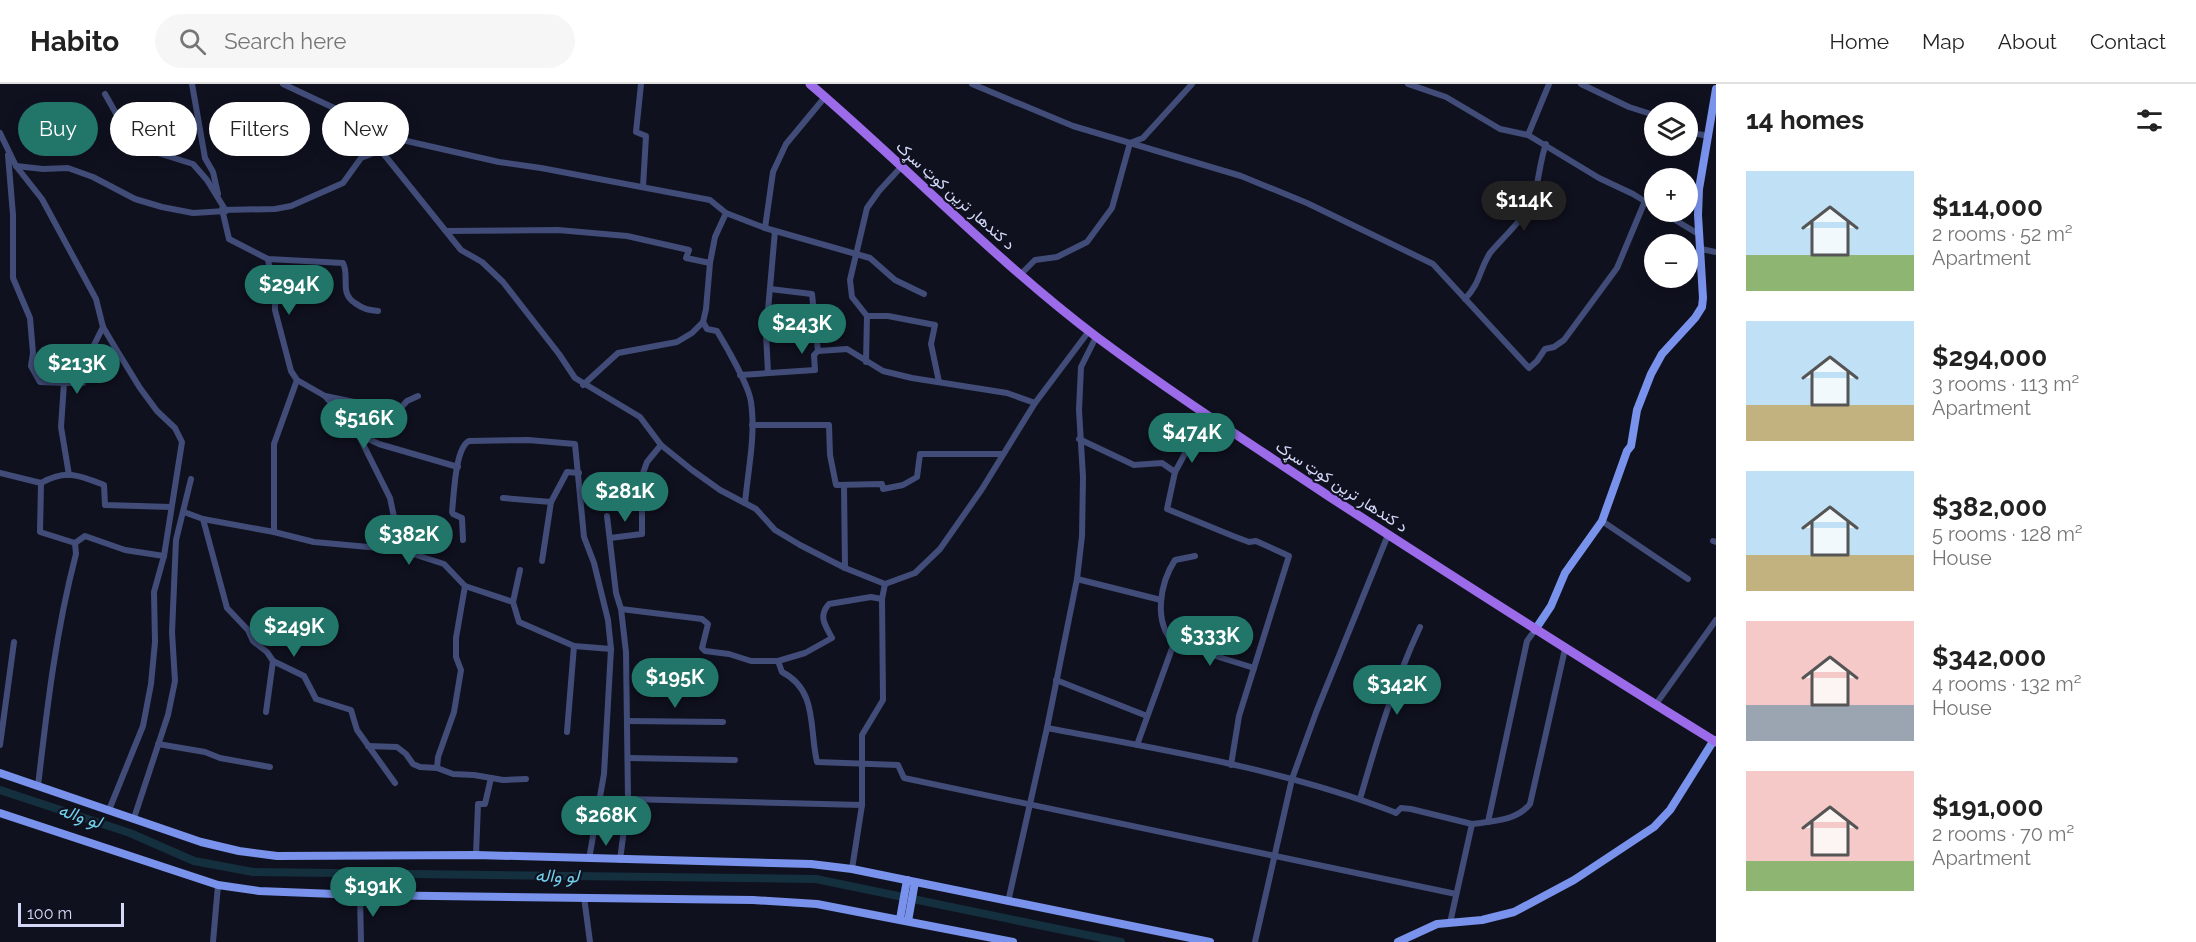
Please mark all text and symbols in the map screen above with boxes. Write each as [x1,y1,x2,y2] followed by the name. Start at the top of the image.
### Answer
[155,14,575,68] search box
[30,25,119,58] text: Habito
[176,25,209,58] icon: search
[224,28,346,54] text: Search here
[1830,29,1889,54] text: Home
[1922,29,1965,54] text: Map
[1998,29,2057,54] text: About
[2090,29,2166,54] text: Contact
[18,102,98,156] chip: Buy
[110,102,197,156] chip: Rent
[209,102,310,156] chip: Filters
[322,102,409,156] chip: New
[1644,102,1698,288] map controls
[1644,102,1698,156] button: layers
[2133,104,2166,137] icon: filters
[1746,105,1864,135] text: 14 homes
[891,137,1019,255] street label: د کندهار ترين کوټ سړک
[1644,168,1698,222] button: +
[1482,181,1566,232] pin: $114K
[1495,188,1553,212] text: $114K
[1932,192,2043,222] text: $114,000
[1794,195,1866,267] icon: home
[1932,222,2073,246] text: 2 rooms · 52 m²
[1644,234,1698,288] button: −
[1932,246,2031,270] text: Apartment
[247,265,331,316] pin: $294K
[259,272,319,296] text: $294K
[760,304,844,355] pin: $243K
[772,311,832,335] text: $243K
[1932,342,2047,372] text: $294,000
[35,344,119,395] pin: $213K
[1794,345,1866,417] icon: home
[48,351,106,375] text: $213K
[1932,372,2079,396] text: 3 rooms · 113 m²
[1932,396,2031,420] text: Apartment
[322,399,406,450] pin: $516K
[334,406,394,430] text: $516K
[1150,413,1234,464] pin: $474K
[1162,420,1222,444] text: $474K
[1271,437,1411,538] street label: د کندهار ترين کوټ سړک
[583,472,667,523] pin: $281K
[595,479,655,503] text: $281K
[1932,492,2047,522] text: $382,000
[1794,495,1866,567] icon: home
[367,515,451,566] pin: $382K
[379,522,439,546] text: $382K
[1932,522,2083,546] text: 5 rooms · 128 m²
[1932,546,1992,570] text: House
[252,607,336,658] pin: $249K
[264,614,324,638] text: $249K
[1168,616,1252,667] pin: $333K
[1180,623,1240,647] text: $333K
[1932,642,2046,672] text: $342,000
[1794,645,1866,717] icon: home
[633,658,717,709] pin: $195K
[646,665,704,689] text: $195K
[1355,665,1439,716] pin: $342K
[1367,672,1427,696] text: $342K
[1932,672,2081,696] text: 4 rooms · 132 m²
[1932,696,1992,720] text: House
[1932,792,2043,822] text: $191,000
[1794,795,1866,867] icon: home
[564,796,648,847] pin: $268K
[55,799,106,834] water label: لو واله
[575,803,637,827] text: $268K
[1932,822,2074,846] text: 2 rooms · 70 m²
[1932,846,2031,870] text: Apartment
[535,865,581,887] water label: لو واله
[331,867,415,918] pin: $191K
[344,874,402,898] text: $191K
[18,900,124,928] scale bar
[27,904,72,923] text: 100 m

